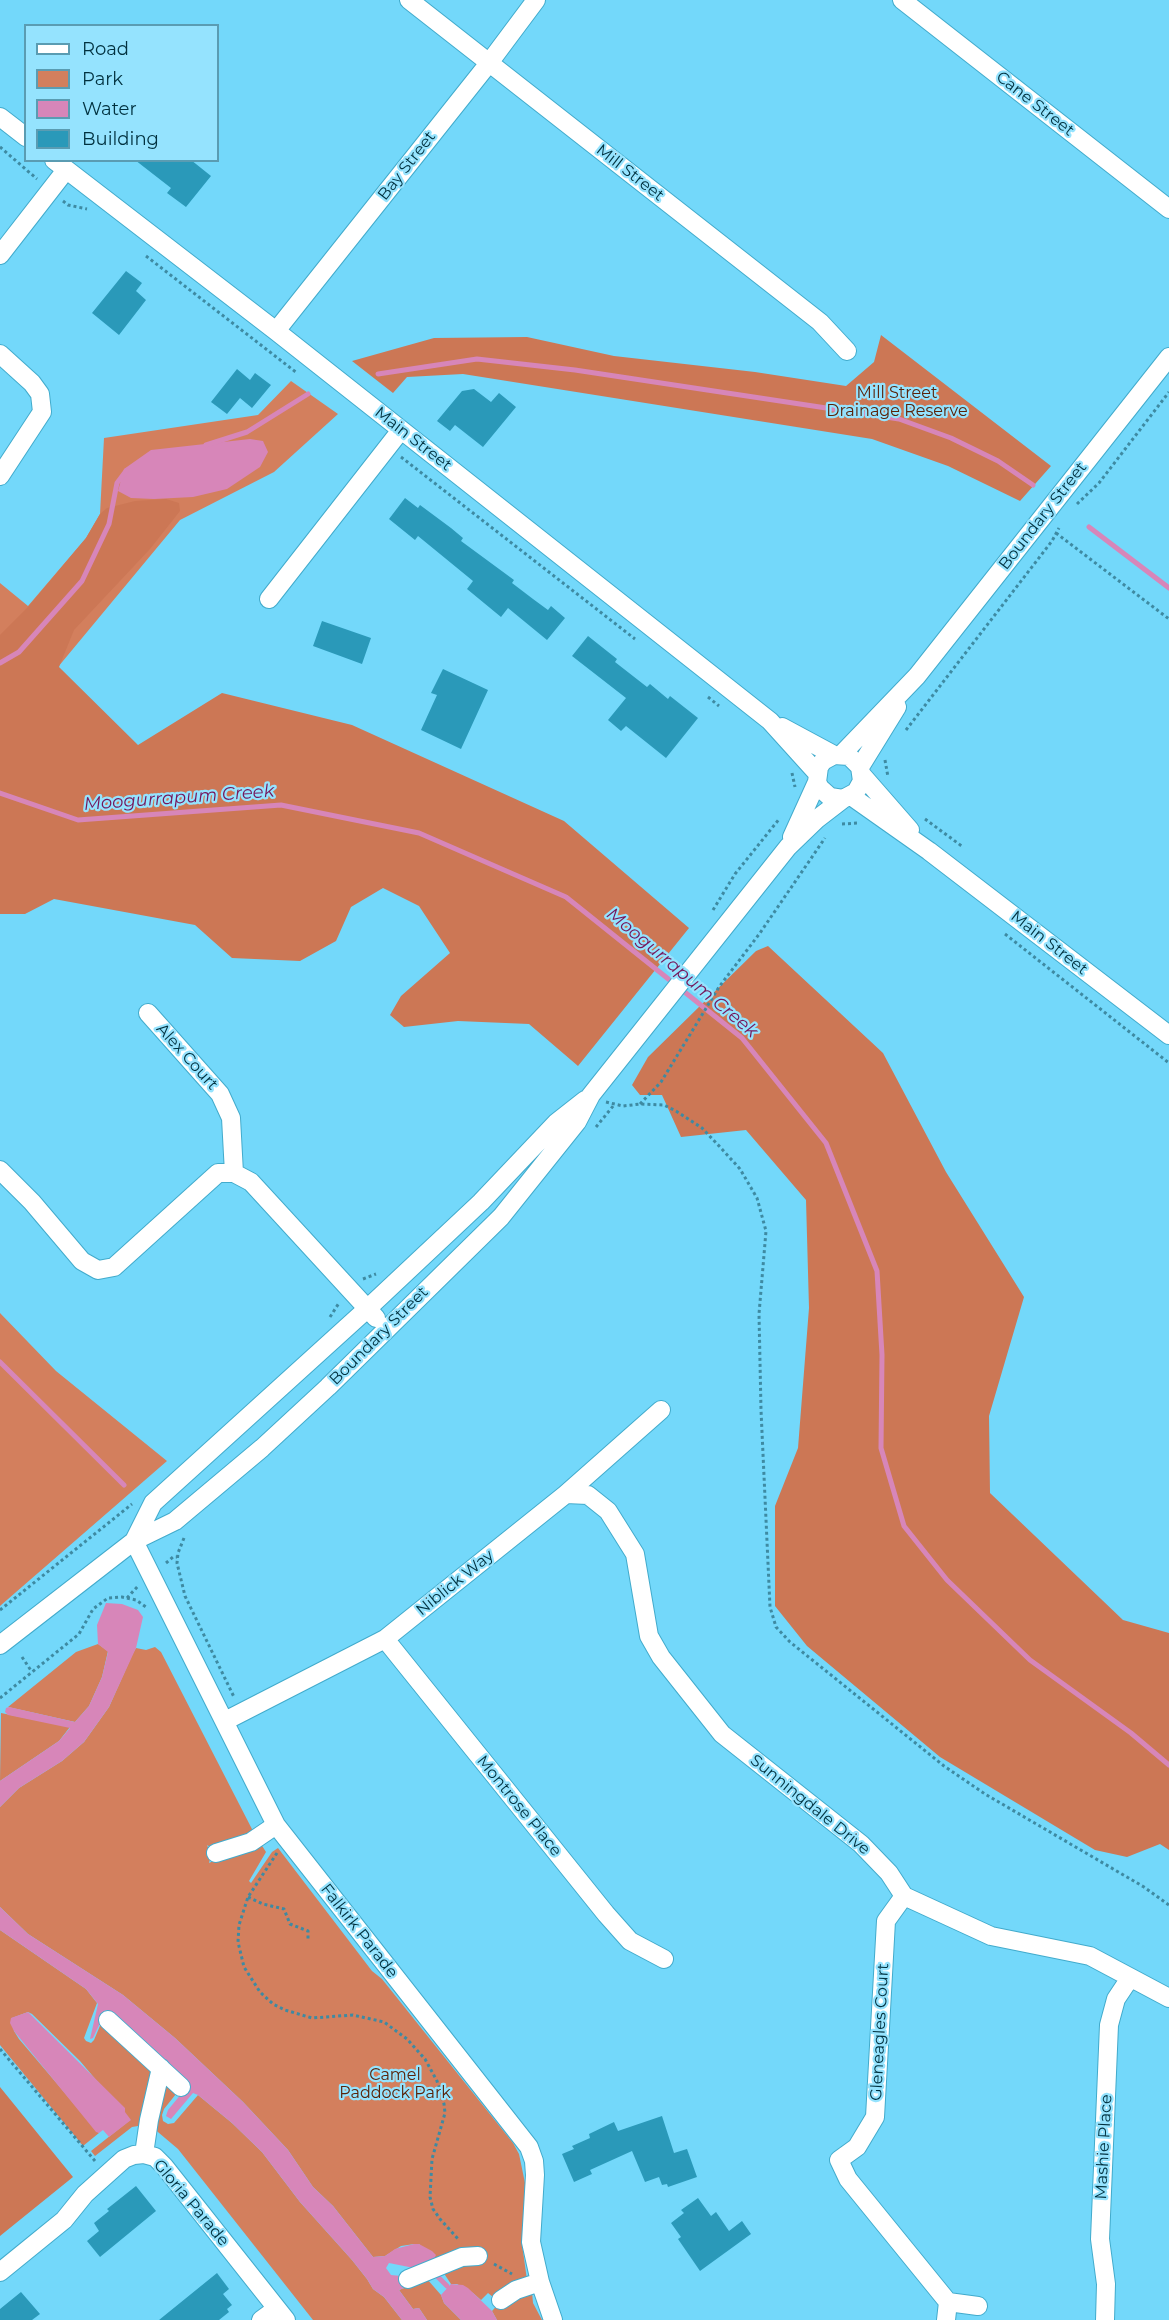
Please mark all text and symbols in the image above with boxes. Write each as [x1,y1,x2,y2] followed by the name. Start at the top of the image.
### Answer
[24,24,219,162] legend
[82,38,129,60] text: Road
[82,68,123,90] text: Park
[992,68,1078,140] street label: Cane Street
[82,98,137,120] text: Water
[82,128,159,150] text: Building
[374,128,440,204] street label: Bay Street
[592,141,668,205] street label: Mill Street
[826,383,968,421] park label: Mill Street Drainage Reserve
[371,403,455,475] street label: Main Street
[995,458,1091,574] street label: Boundary Street
[83,781,275,815] water label: Moogurrapum Creek
[602,903,762,1043] water label: Moogurrapum Creek
[1007,907,1091,979] street label: Main Street
[152,1020,222,1094] street label: Alex Court
[326,1283,432,1389] street label: Boundary Street
[412,1546,498,1620] street label: Niblick Way
[746,1751,874,1859] street label: Sunningdale Drive
[472,1752,566,1860] street label: Montrose Place
[316,1880,402,1982] street label: Falkirk Parade
[867,1963,893,2101] street label: Gleneagles Court
[339,2065,451,2103] park label: Camel Paddock Park
[1092,2094,1116,2200] street label: Mashie Place
[149,2156,233,2250] street label: Gloria Parade

